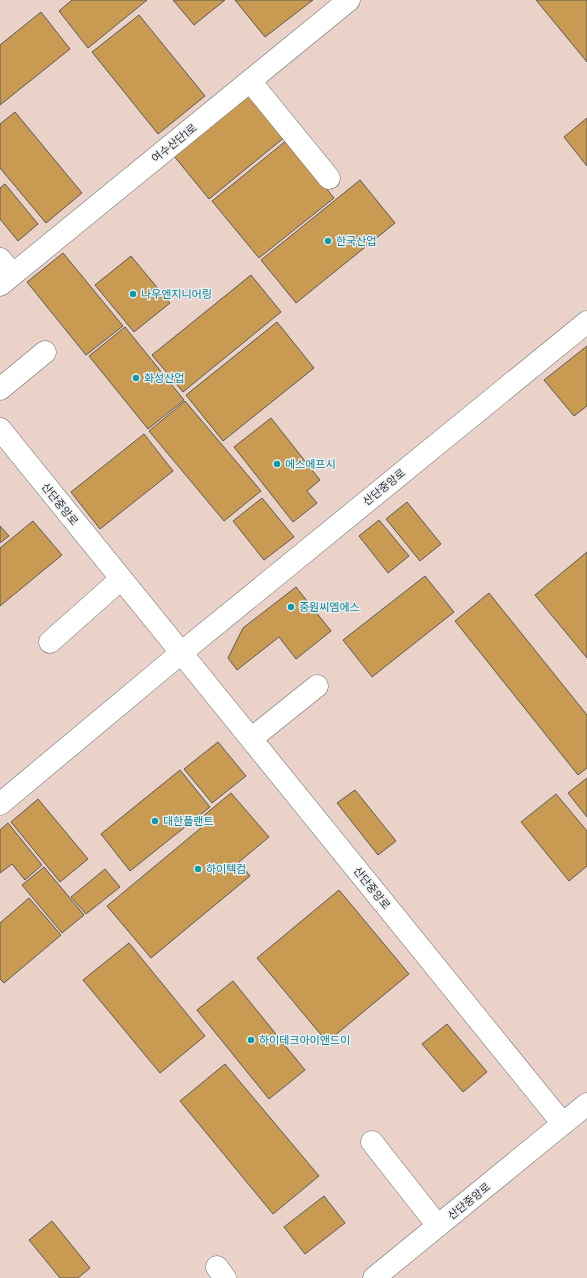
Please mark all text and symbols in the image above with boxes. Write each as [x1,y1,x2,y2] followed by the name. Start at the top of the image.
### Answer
[149,121,199,165] street label: 여수산단1로
[336,234,376,248] place label: 한국산업
[323,236,333,246] marker: 한국산업
[141,287,212,301] place label: 나우엔지니어링
[128,289,138,299] marker: 나우엔지니어링
[144,371,184,385] place label: 화성산업
[131,373,141,383] marker: 화성산업
[285,457,336,471] place label: 에스에프시
[272,459,282,469] marker: 에스에프시
[360,466,408,508] street label: 산단중앙로
[39,480,81,528] street label: 산단중앙로
[299,600,360,614] place label: 중원씨엠에스
[286,602,296,612] marker: 중원씨엠에스
[163,814,214,828] place label: 대한플랜트
[150,816,160,826] marker: 대한플랜트
[206,862,246,876] place label: 하이텍컴
[193,864,203,874] marker: 하이텍컴
[351,864,393,912] street label: 산단중앙로
[259,1033,350,1047] place label: 하이테크아이앤드이
[246,1035,256,1045] marker: 하이테크아이앤드이
[445,1180,493,1222] street label: 산단중앙로

